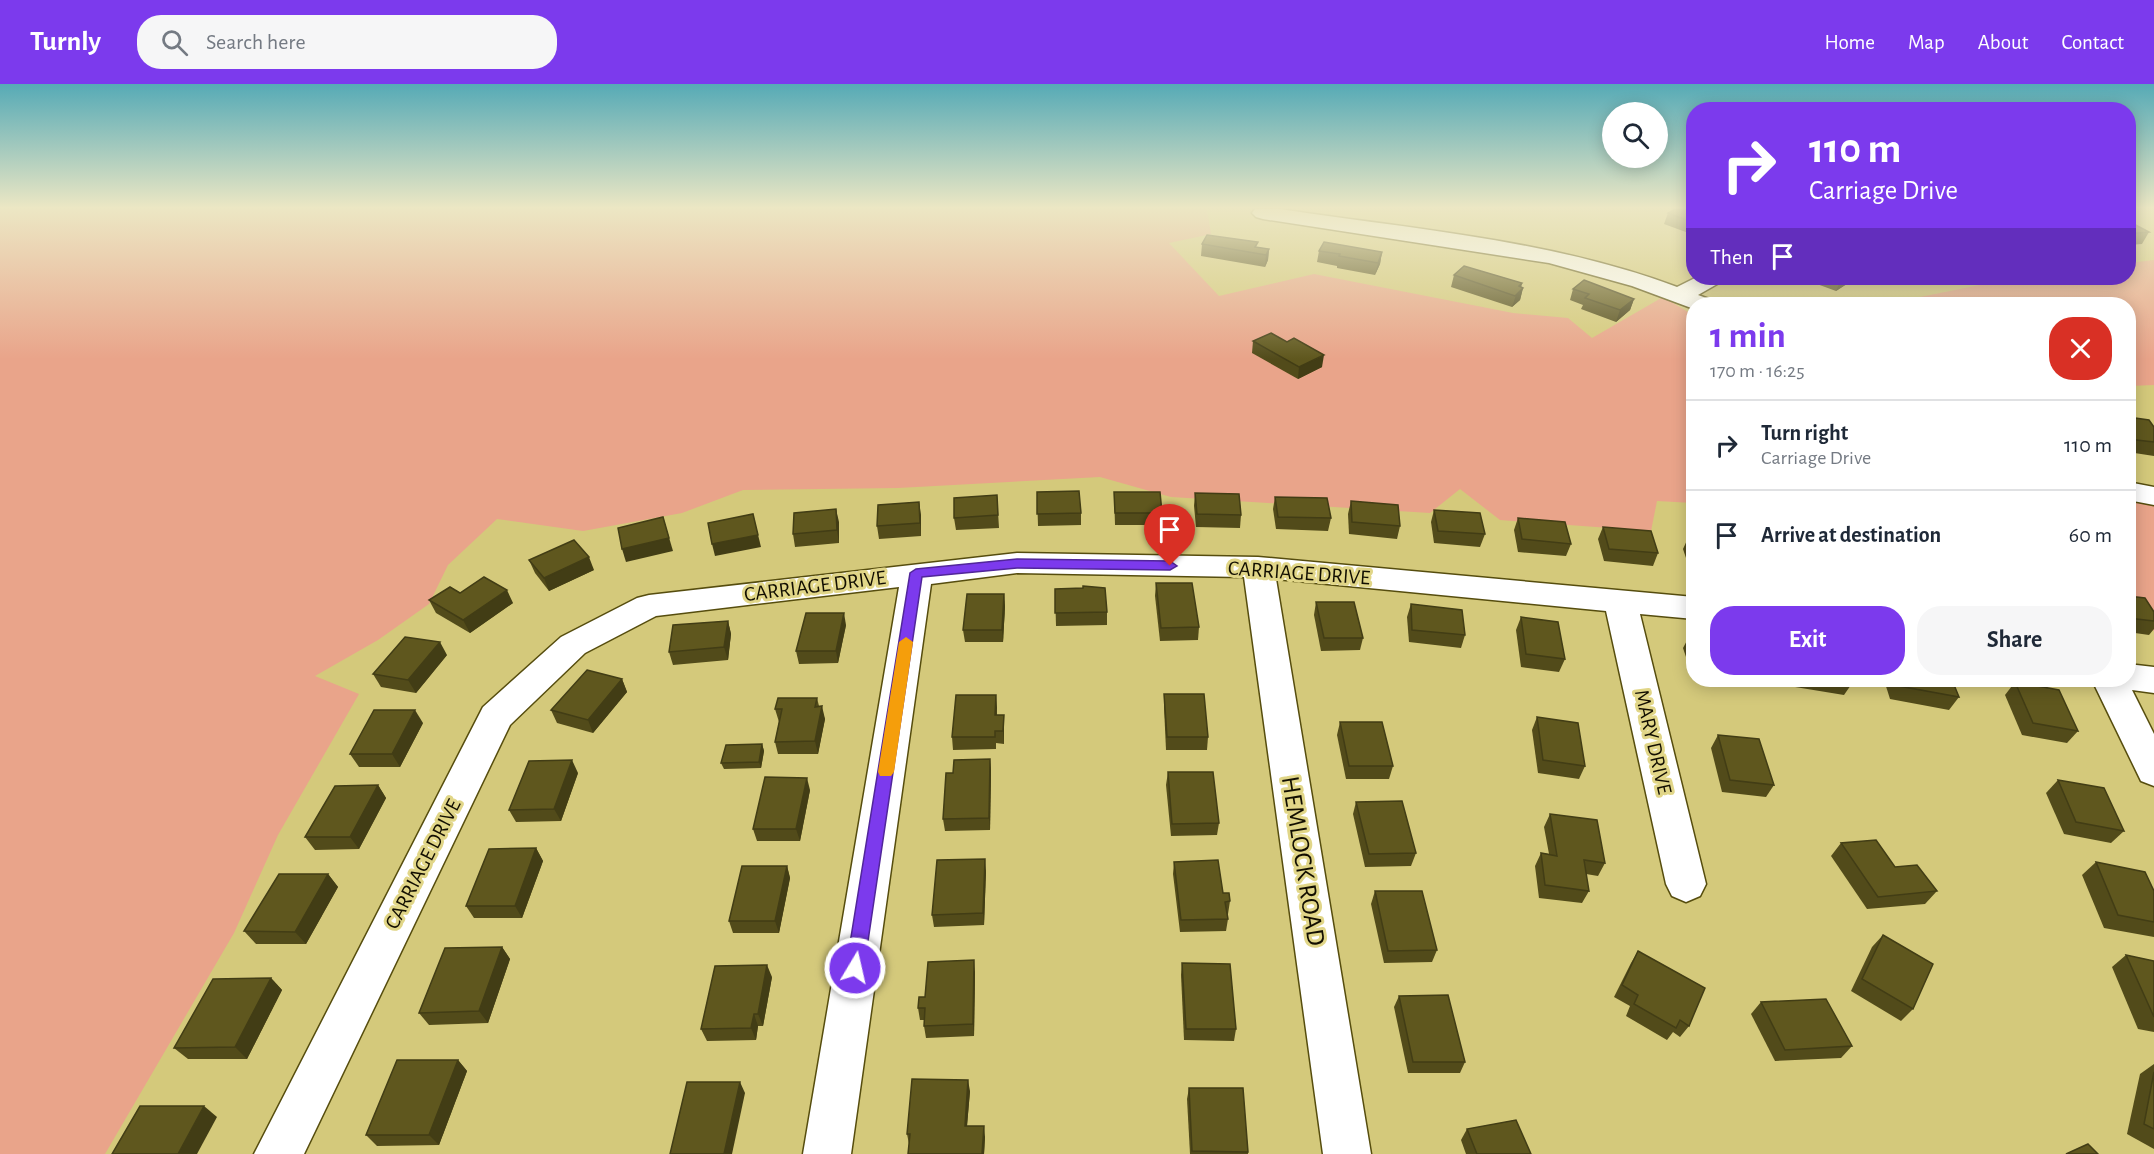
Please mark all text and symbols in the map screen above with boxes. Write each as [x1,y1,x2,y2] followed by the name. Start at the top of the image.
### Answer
[137,15,557,69] search box
[158,26,191,59] icon: search
[30,28,101,56] text: Turnly
[206,31,306,53] text: Search here
[1824,32,1875,53] text: Home
[1908,32,1945,53] text: Map
[1978,32,2028,53] text: About
[2061,32,2124,53] text: Contact
[1602,102,1668,168] map controls
[1602,102,1668,168] button: search
[1710,126,1788,204] icon: right
[1809,128,1901,170] text: 110 m
[1809,177,1958,204] text: Carriage Drive
[1766,240,1799,273] icon: arrive
[1710,246,1754,268] text: Then
[2049,317,2112,380] button: close
[1710,318,1786,354] text: 1 min
[1710,361,1805,381] text: 170 m · 16:25
[1761,422,1848,444] text: Turn right
[1710,429,1743,462] icon: right
[2064,434,2112,456] text: 110 m
[1761,448,1871,468] text: Carriage Drive
[1144,504,1195,566] pin
[1153,513,1186,546] icon: arrive
[1710,519,1743,552] icon: arrive
[1761,524,1941,546] text: Arrive at destination
[2069,524,2112,546] text: 60 m
[1227,558,1371,588] street label: CARRIAGE DRIVE
[743,567,887,605] street label: CARRIAGE DRIVE
[1710,606,1905,675] button: Exit
[1917,606,2112,675] button: Share
[1631,688,1675,796] street label: MARY DRIVE
[1277,774,1329,948] street label: HEMLOCK ROAD
[381,796,465,932] street label: CARRIAGE DRIVE
[823,936,887,1000] position arrow

